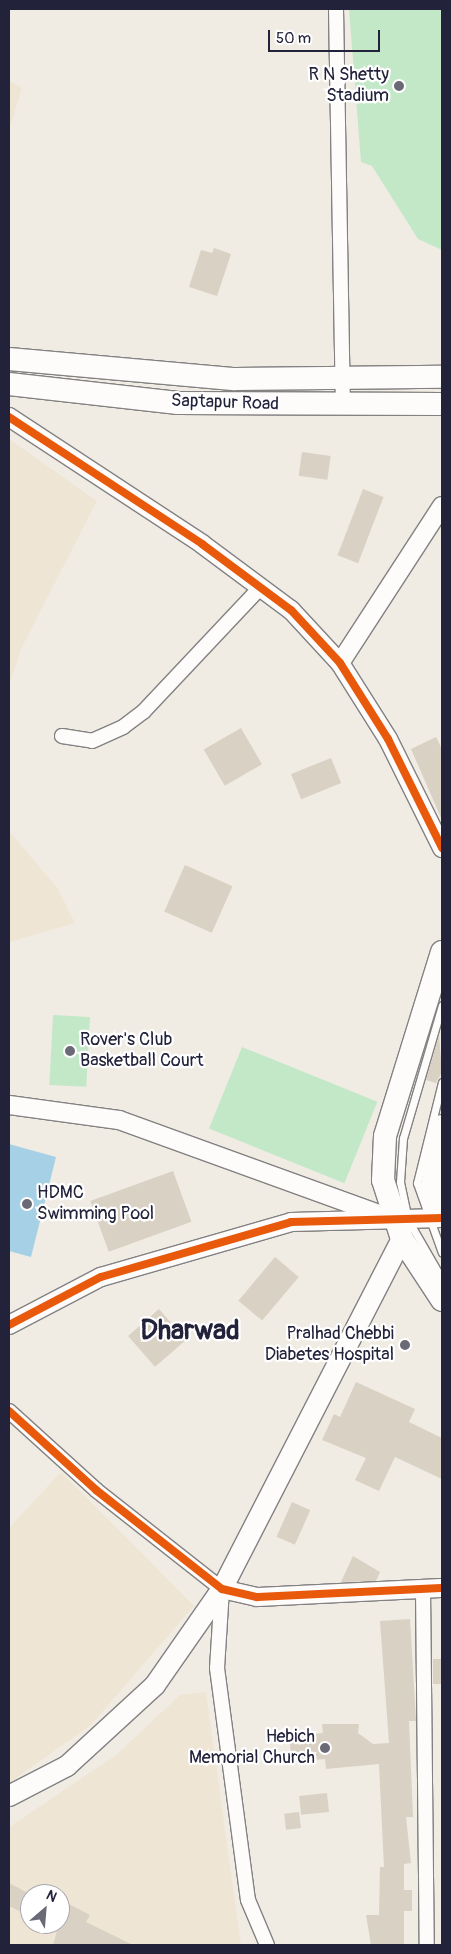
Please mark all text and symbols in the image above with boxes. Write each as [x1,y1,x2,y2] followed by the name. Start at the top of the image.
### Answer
[271,20,384,52] scale bar
[276,29,311,48] text: 50 m
[309,65,389,108] place label: R N Shetty Stadium
[393,80,405,92] marker: R N Shetty Stadium
[171,390,279,416] street label: Saptapur Road
[80,1030,203,1072] place label: Rover's Club Basketball Court
[64,1045,76,1057] marker: Rover's Club Basketball Court
[37,1183,154,1226] place label: HDMC Swimming Pool
[21,1198,33,1210] marker: HDMC Swimming Pool
[140,1314,240,1348] district label: Dharwad
[265,1324,394,1366] place label: Pralhad Chebbi Diabetes Hospital
[398,1338,412,1352] marker: Pralhad Chebbi Diabetes Hospital
[189,1727,315,1770] place label: Hebich Memorial Church
[319,1742,331,1754] marker: Hebich Memorial Church
[20,1884,70,1934] north arrow
[44,1886,60,1906] text: N

